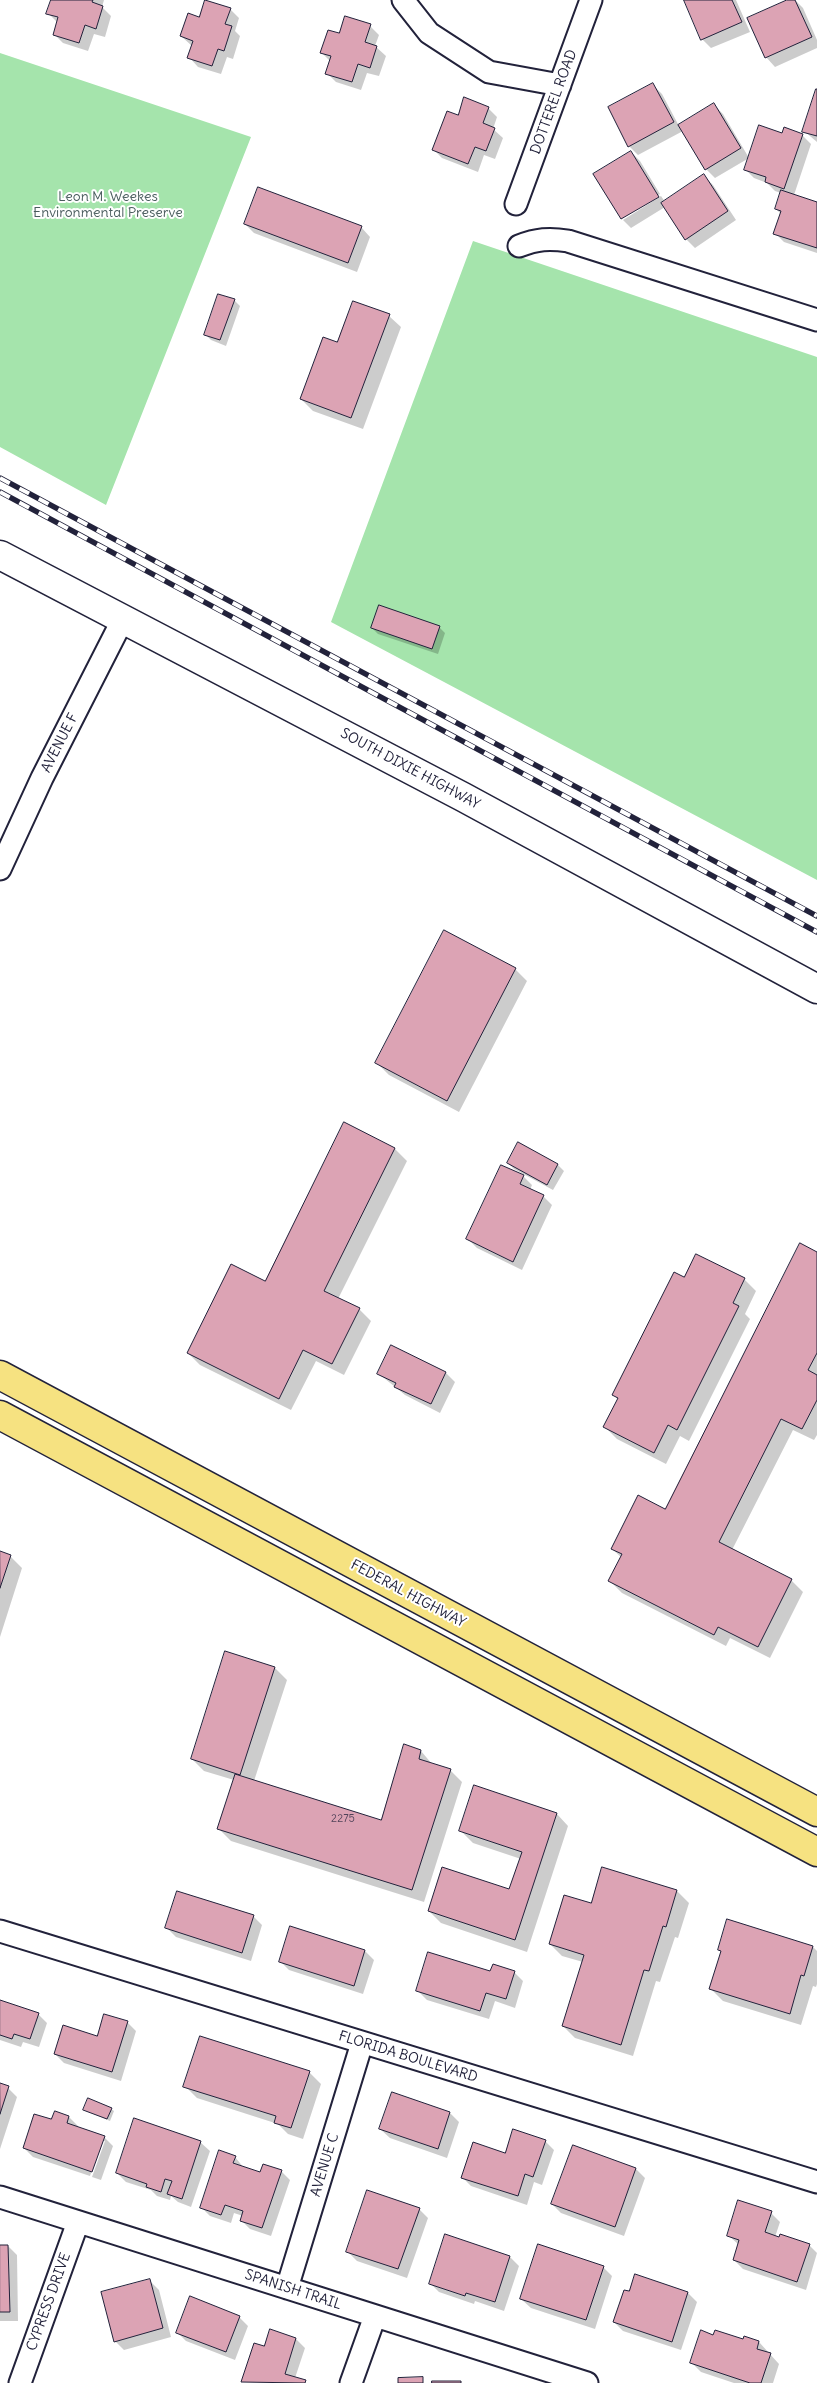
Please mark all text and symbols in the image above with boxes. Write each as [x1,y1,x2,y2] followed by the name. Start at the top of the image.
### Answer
[527,47,581,157] street label: DOTTEREL ROAD
[33,189,183,222] park label: Leon M. Weekes Environmental Preserve
[38,711,82,775] street label: AVENUE F
[337,725,483,813] street label: SOUTH DIXIE HIGHWAY
[348,1557,468,1631] street label: FEDERAL HIGHWAY
[331,1812,355,1826] house number: 2275
[336,2028,480,2086] street label: FLORIDA BOULEVARD
[307,2131,343,2199] street label: AVENUE C
[23,2251,75,2353] street label: CYPRESS DRIVE
[243,2266,343,2314] street label: SPANISH TRAIL

